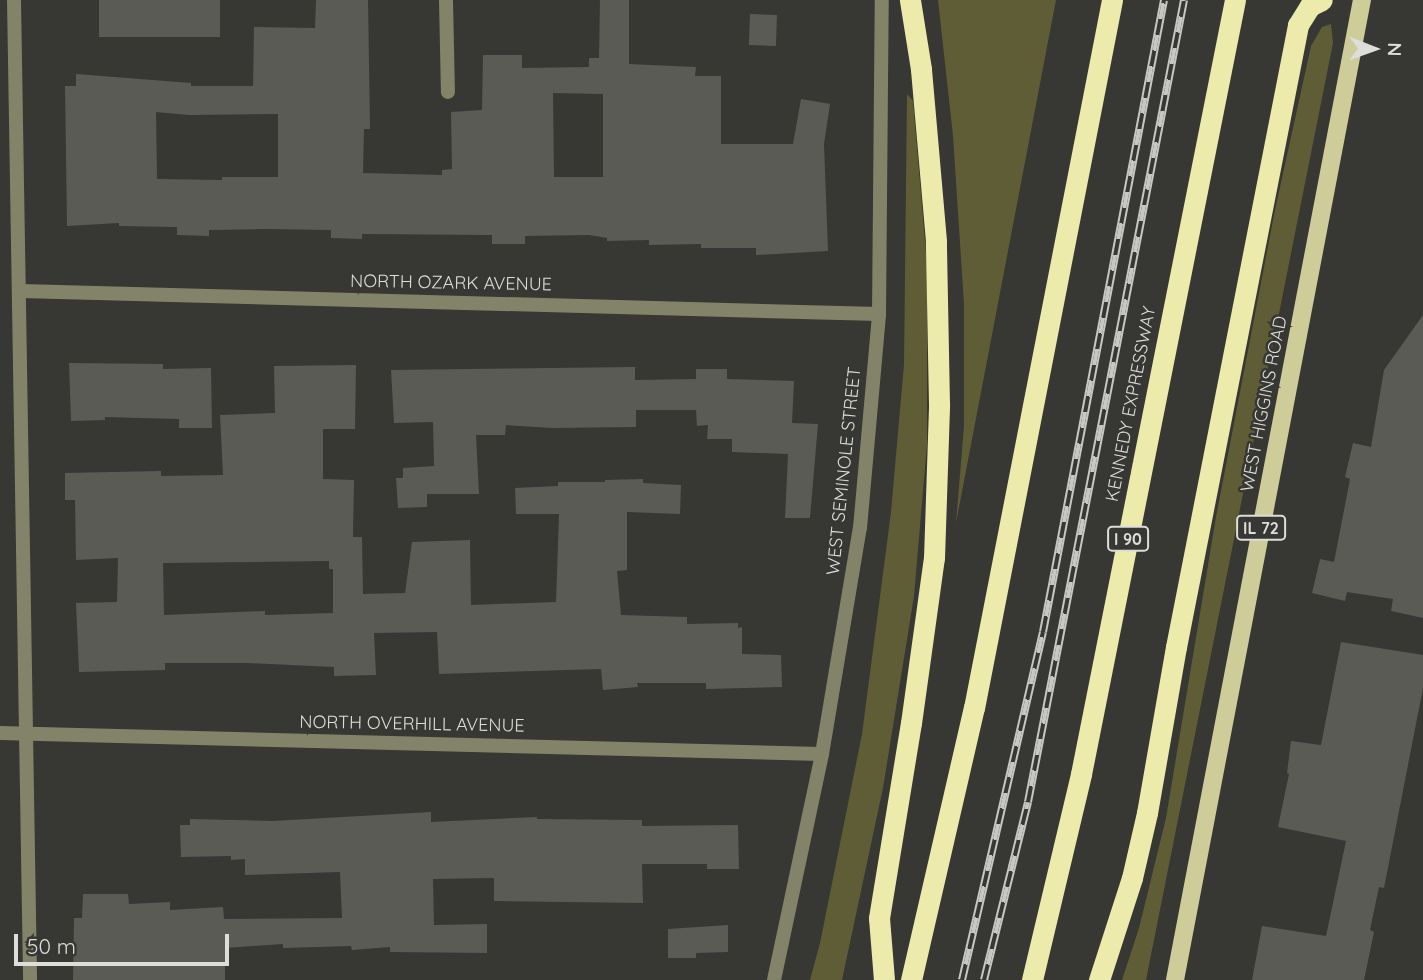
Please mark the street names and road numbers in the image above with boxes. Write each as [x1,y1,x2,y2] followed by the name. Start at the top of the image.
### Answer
[350,270,552,296] street label: NORTH OZARK AVENUE
[1101,304,1161,504] street label: KENNEDY EXPRESSWAY
[1236,314,1292,494] street label: WEST HIGGINS ROAD
[822,366,866,576] street label: WEST SEMINOLE STREET
[1235,516,1287,540] road number: IL 72
[1107,526,1149,552] road number: I 90
[299,711,525,737] street label: NORTH OVERHILL AVENUE

